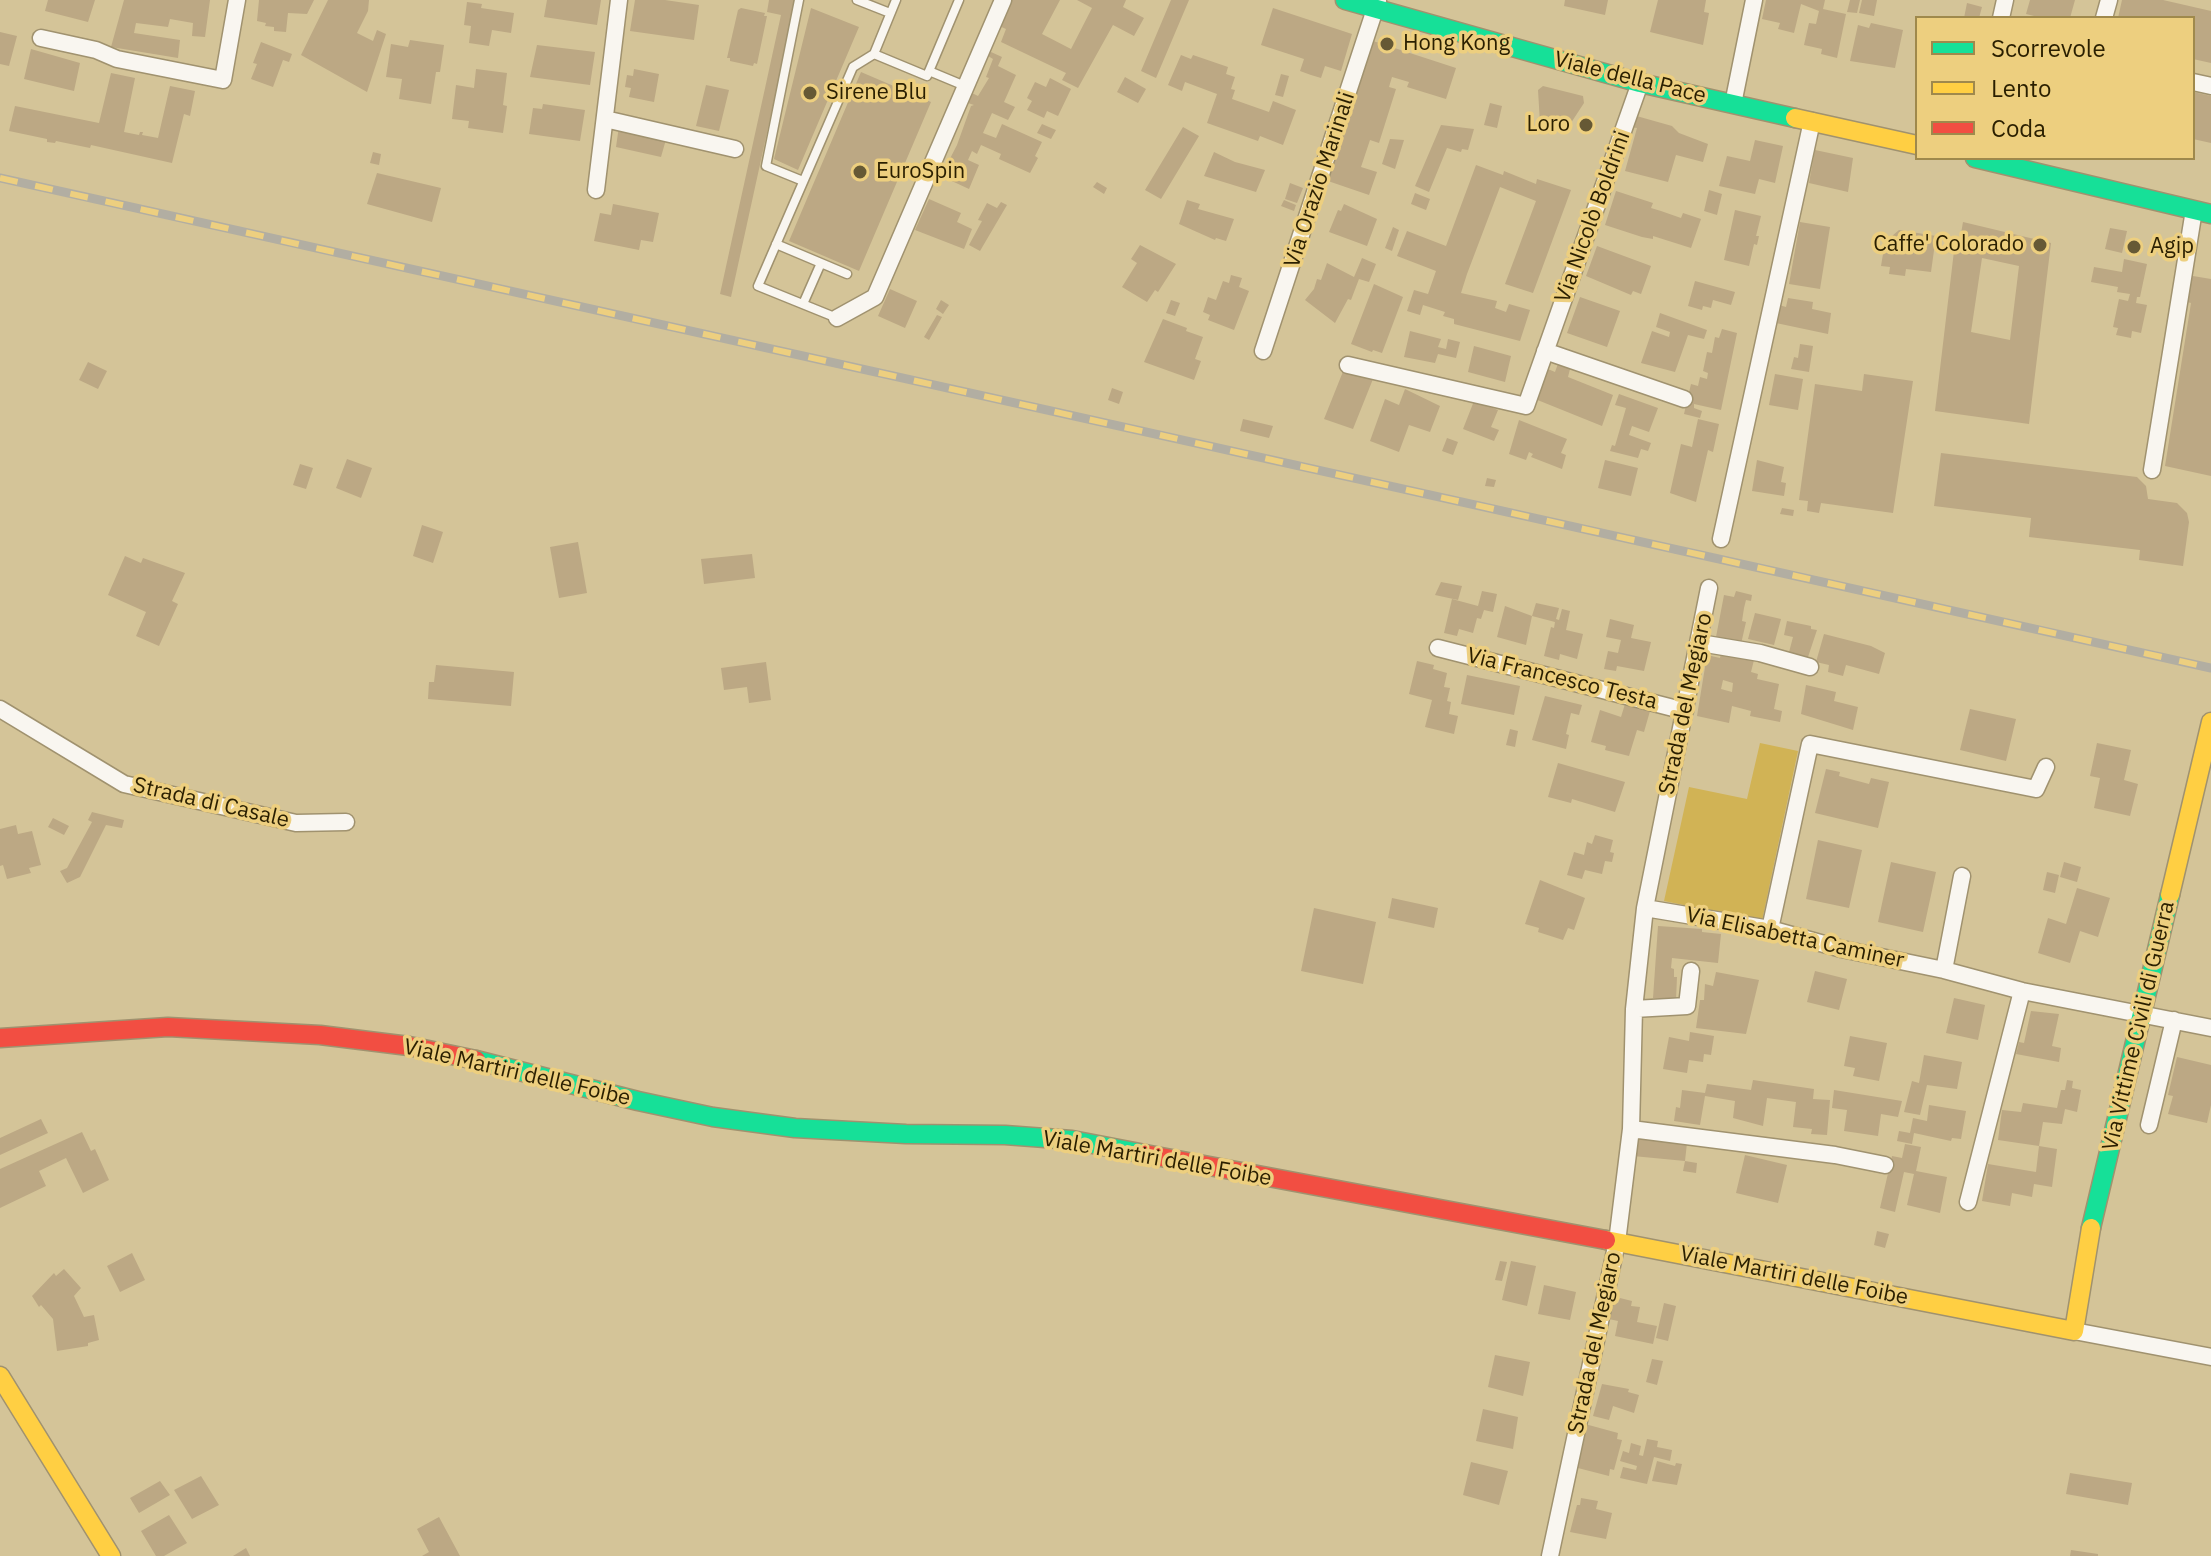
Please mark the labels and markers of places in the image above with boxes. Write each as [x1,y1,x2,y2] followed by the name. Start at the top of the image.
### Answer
[1403,31,1510,57] place label: Hong Kong
[1378,35,1396,53] marker: Hong Kong
[826,80,927,106] place label: Sirene Blu
[801,84,819,102] marker: Sirene Blu
[1527,112,1570,138] place label: Loro
[1577,116,1595,134] marker: Loro
[876,159,965,185] place label: EuroSpin
[851,163,869,181] marker: EuroSpin
[1873,232,2024,258] place label: Caffe' Colorado
[2150,234,2194,260] place label: Agip
[2031,236,2049,254] marker: Caffe' Colorado
[2125,238,2143,256] marker: Agip

